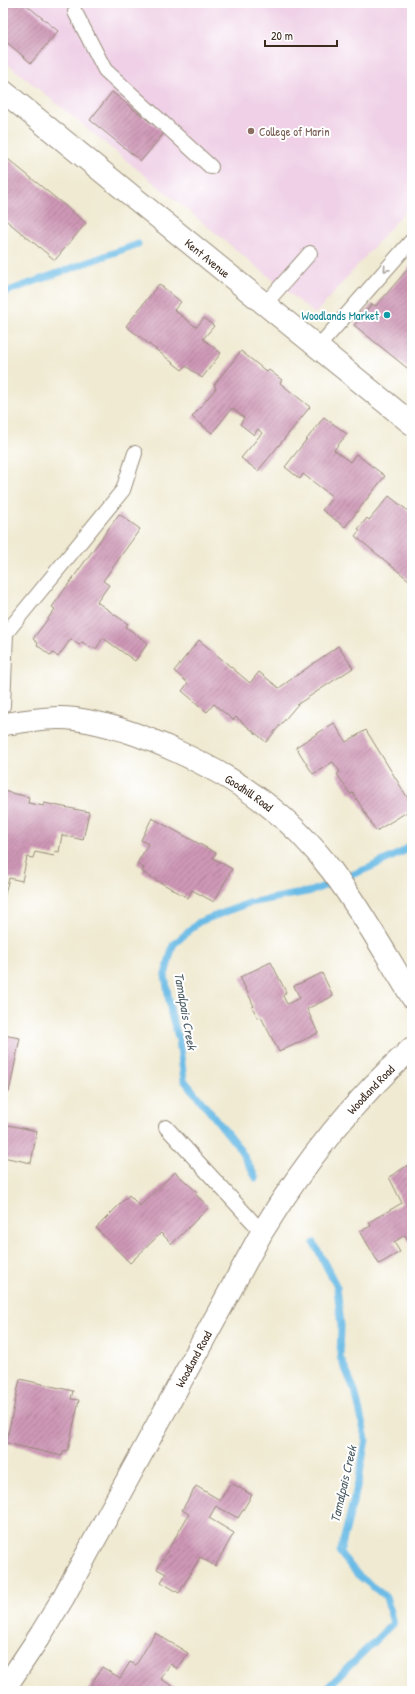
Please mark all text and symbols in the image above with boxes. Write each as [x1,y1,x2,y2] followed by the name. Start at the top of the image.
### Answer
[265,22,337,48] scale bar
[271,27,293,44] text: 20 m
[259,123,330,140] place label: College of Marin
[246,126,256,136] marker: College of Marin
[181,234,234,281] street label: Kent Avenue
[384,264,391,272] one-way arrow
[302,307,380,324] place label: Woodlands Market
[382,310,392,320] marker: Woodlands Market
[222,770,277,815] street label: Goodhill Road
[169,971,202,1053] water label: Tamalpais Creek
[343,1060,398,1118] street label: Woodland Road
[171,1327,216,1390] street label: Woodland Road
[325,1442,362,1524] water label: Tamalpais Creek

